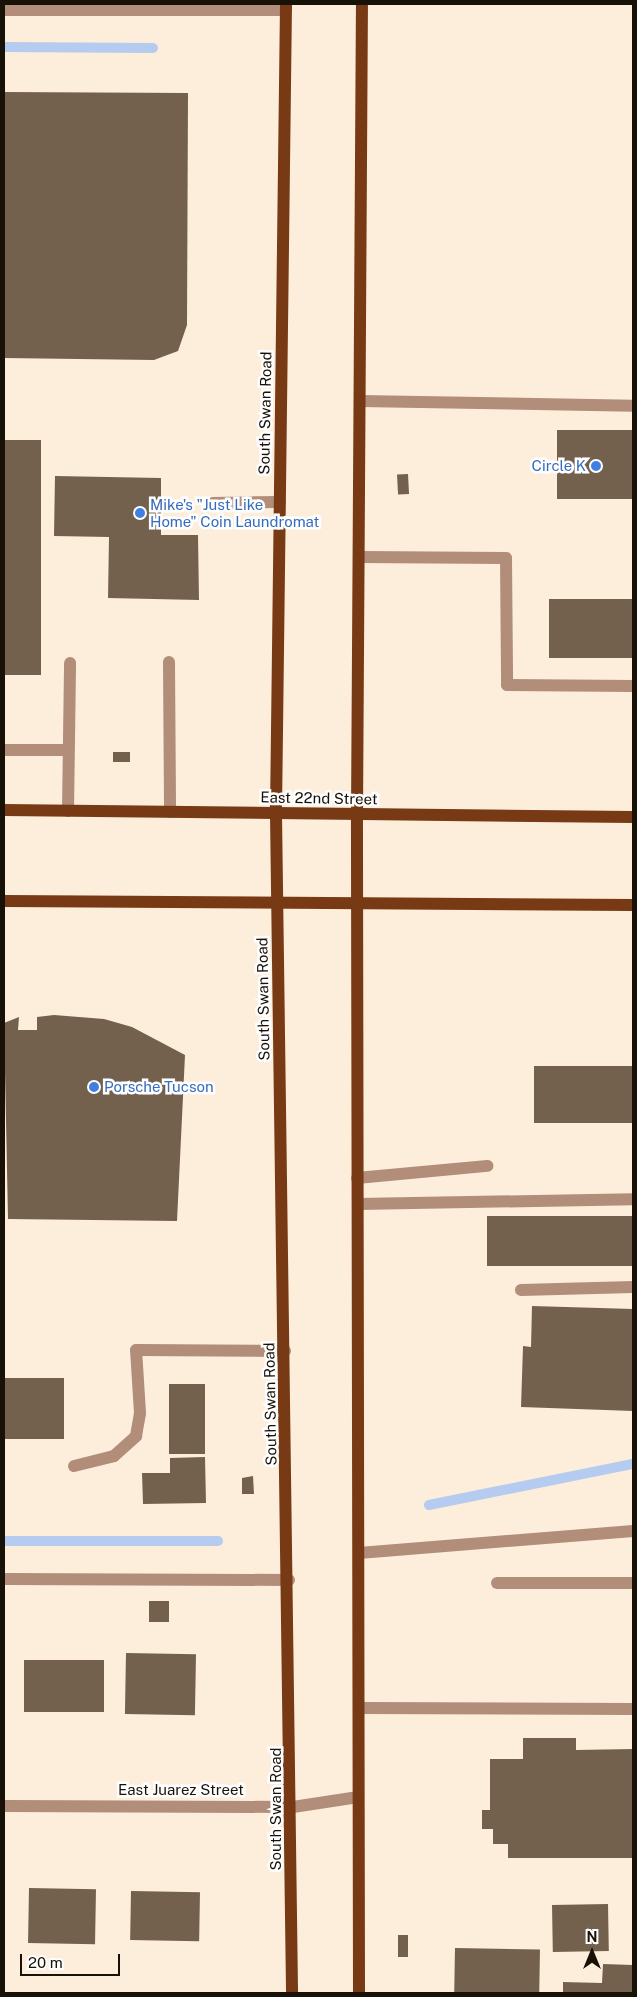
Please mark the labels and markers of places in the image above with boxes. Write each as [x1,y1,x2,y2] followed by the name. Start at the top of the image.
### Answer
[532,457,586,475] place label: Circle K
[590,460,602,472] marker: Circle K
[150,495,319,530] place label: Mike's "Just Like Home" Coin Laundromat
[134,507,146,519] marker: Mike's "Just Like Home" Coin Laundromat
[104,1078,214,1096] place label: Porsche Tucson
[88,1081,100,1093] marker: Porsche Tucson

